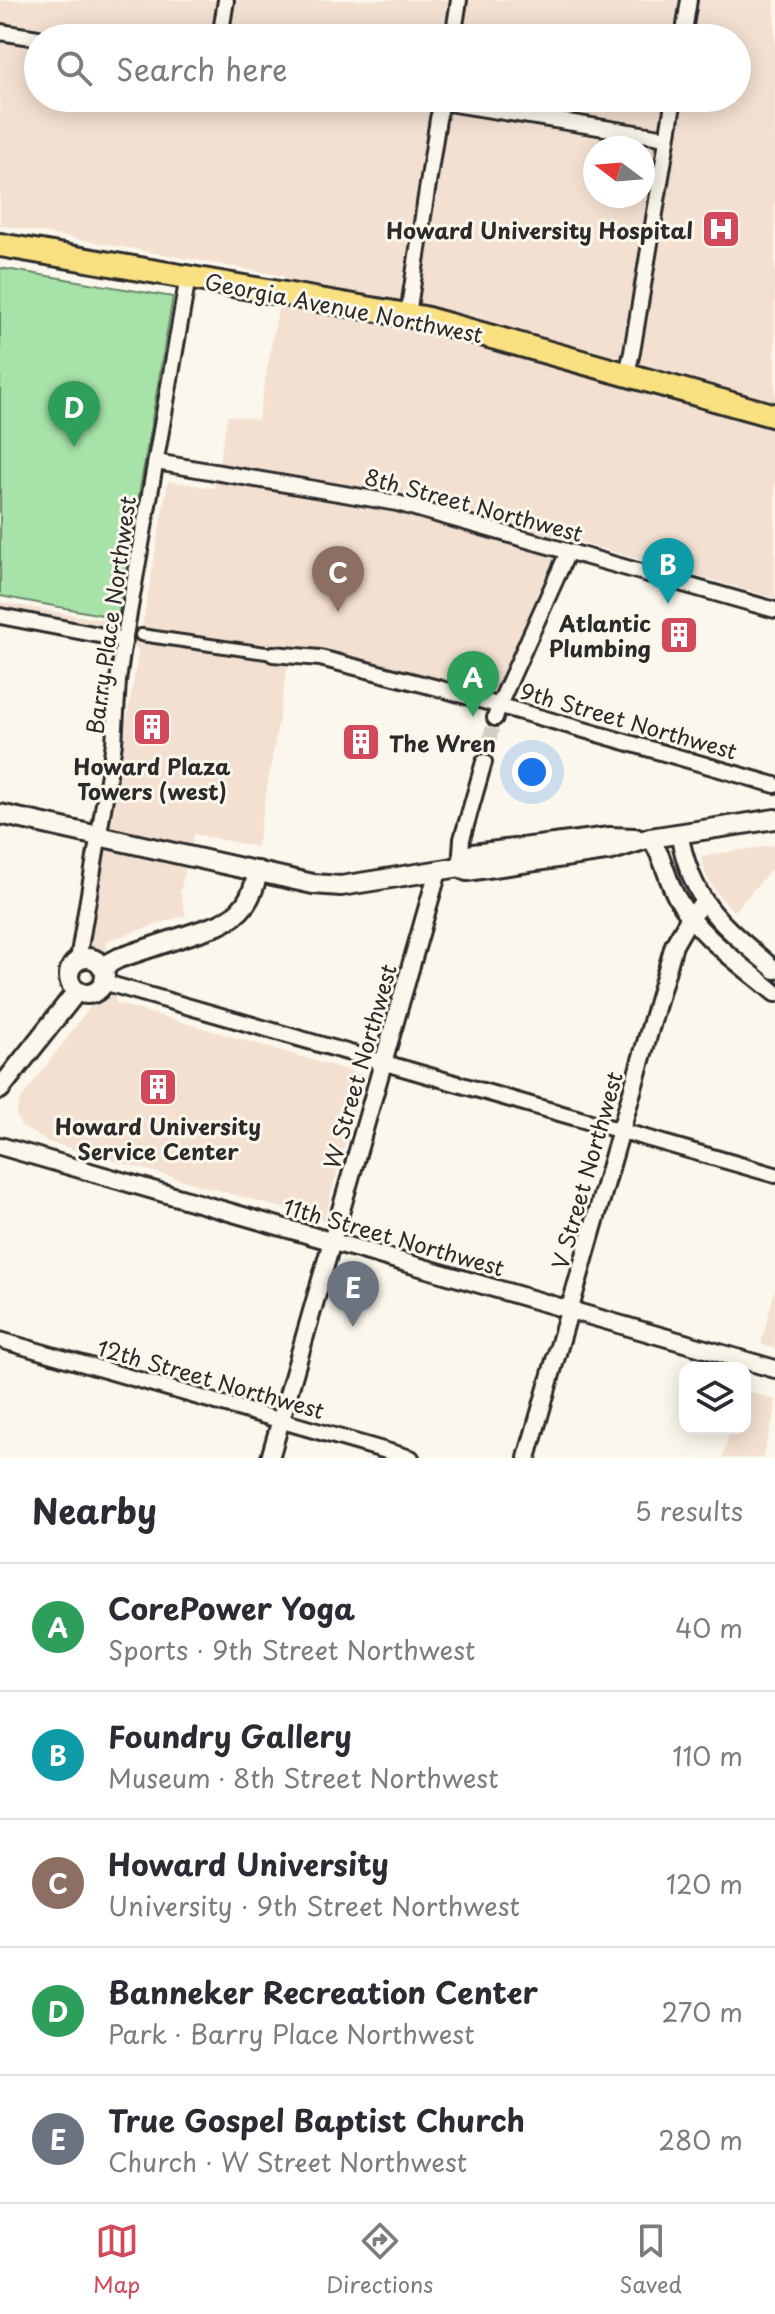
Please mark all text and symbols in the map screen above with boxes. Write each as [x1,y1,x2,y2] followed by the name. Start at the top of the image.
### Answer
[24,24,751,112] search box
[52,46,96,90] icon: search
[116,46,288,91] text: Search here
[583,136,655,208] north arrow
[700,208,742,250] hospital icon: Howard University Hospital
[386,213,693,246] place label: Howard University Hospital
[202,264,486,350] street label: Georgia Avenue Northwest
[48,381,100,447] pin: D
[361,459,587,549] street label: 8th Street Northwest
[77,494,143,736] street label: Barry Place Northwest
[642,538,694,604] pin: B
[312,546,364,612] pin: C
[549,606,651,664] place label: Atlantic Plumbing
[658,614,700,656] building icon: Atlantic Plumbing
[447,651,499,717] pin: A
[517,673,741,767] street label: 9th Street Northwest
[131,706,173,748] building icon: Howard Plaza Towers (west)
[340,721,382,763] building icon: The Wren
[389,726,496,759] place label: The Wren
[74,749,231,807] place label: Howard Plaza Towers (west)
[512,752,552,792] your location
[314,960,404,1172] street label: W Street Northwest
[137,1066,179,1108] building icon: Howard University Service Center
[542,1067,630,1273] street label: V Street Northwest
[55,1109,261,1167] place label: Howard University Service Center
[280,1189,509,1283] street label: 11th Street Northwest
[327,1261,379,1327] pin: E
[94,1330,329,1426] street label: 12th Street Northwest
[679,1362,751,1434] map controls
[679,1362,751,1434] button: layers
[32,1484,157,1536] text: Nearby
[635,1491,743,1530] text: 5 results
[108,1585,355,1630] text: CorePower Yoga
[48,1608,68,1647] text: A
[675,1608,743,1647] text: 40 m
[108,1630,475,1669] text: Sports · 9th Street Northwest
[108,1713,352,1758] text: Foundry Gallery
[49,1736,67,1775] text: B
[672,1736,743,1775] text: 110 m
[108,1758,499,1797] text: Museum · 8th Street Northwest
[108,1841,389,1886] text: Howard University
[48,1864,68,1903] text: C
[666,1864,743,1903] text: 120 m
[108,1886,520,1925] text: University · 9th Street Northwest
[108,1969,538,2014] text: Banneker Recreation Center
[48,1992,68,2031] text: D
[662,1992,743,2031] text: 270 m
[108,2014,475,2053] text: Park · Barry Place Northwest
[108,2097,525,2142] text: True Gospel Baptist Church
[50,2120,66,2159] text: E
[658,2120,743,2159] text: 280 m
[108,2142,467,2181] text: Church · W Street Northwest
[93,2219,140,2300] tab: Map
[326,2219,433,2300] tab: Directions
[619,2219,682,2300] tab: Saved

